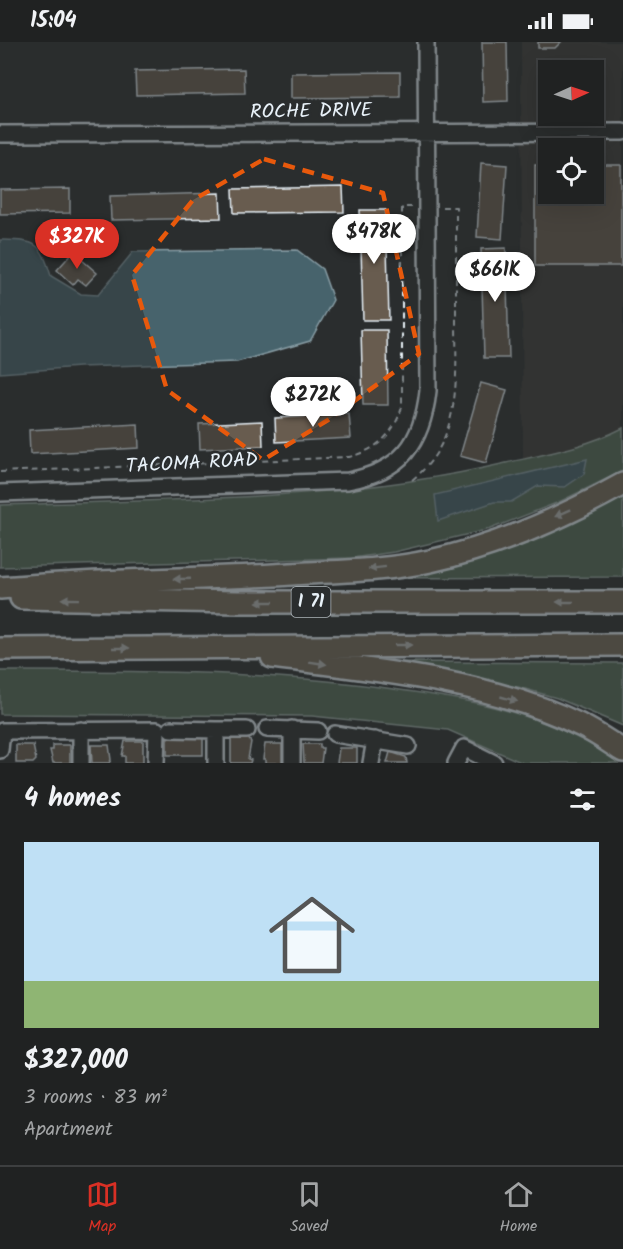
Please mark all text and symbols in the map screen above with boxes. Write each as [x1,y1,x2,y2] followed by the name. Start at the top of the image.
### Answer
[30,4,76,39] text: 15:04
[538,60,604,126] north arrow
[538,60,604,204] map controls
[250,95,374,129] street label: ROCHE DRIVE
[538,138,604,204] button: locate
[332,214,416,265] pin: $478K
[346,217,402,249] text: $478K
[35,219,119,270] pin: $327K
[49,222,105,254] text: $327K
[453,252,537,303] pin: $661K
[469,255,521,287] text: $661K
[271,377,355,428] pin: $272K
[285,380,341,412] text: $272K
[125,445,259,483] street label: TACOMA ROAD
[554,509,572,519] one-way arrow
[367,563,386,573] one-way arrow
[173,574,192,583] one-way arrow
[292,587,330,617] road number: I 71
[60,594,79,604] one-way arrow
[255,597,274,607] one-way arrow
[555,597,574,607] one-way arrow
[393,640,412,650] one-way arrow
[112,643,131,653] one-way arrow
[308,659,327,668] one-way arrow
[500,695,518,704] one-way arrow
[24,778,121,820] text: 4 homes
[566,783,599,816] icon: filters
[258,881,366,989] icon: home
[24,1040,128,1082] text: $327,000
[24,1082,167,1114] text: 3 rooms · 83 m²
[24,1114,113,1146] text: Apartment
[86,1178,119,1239] tab: Map
[290,1178,328,1239] tab: Saved
[499,1178,537,1239] tab: Home

